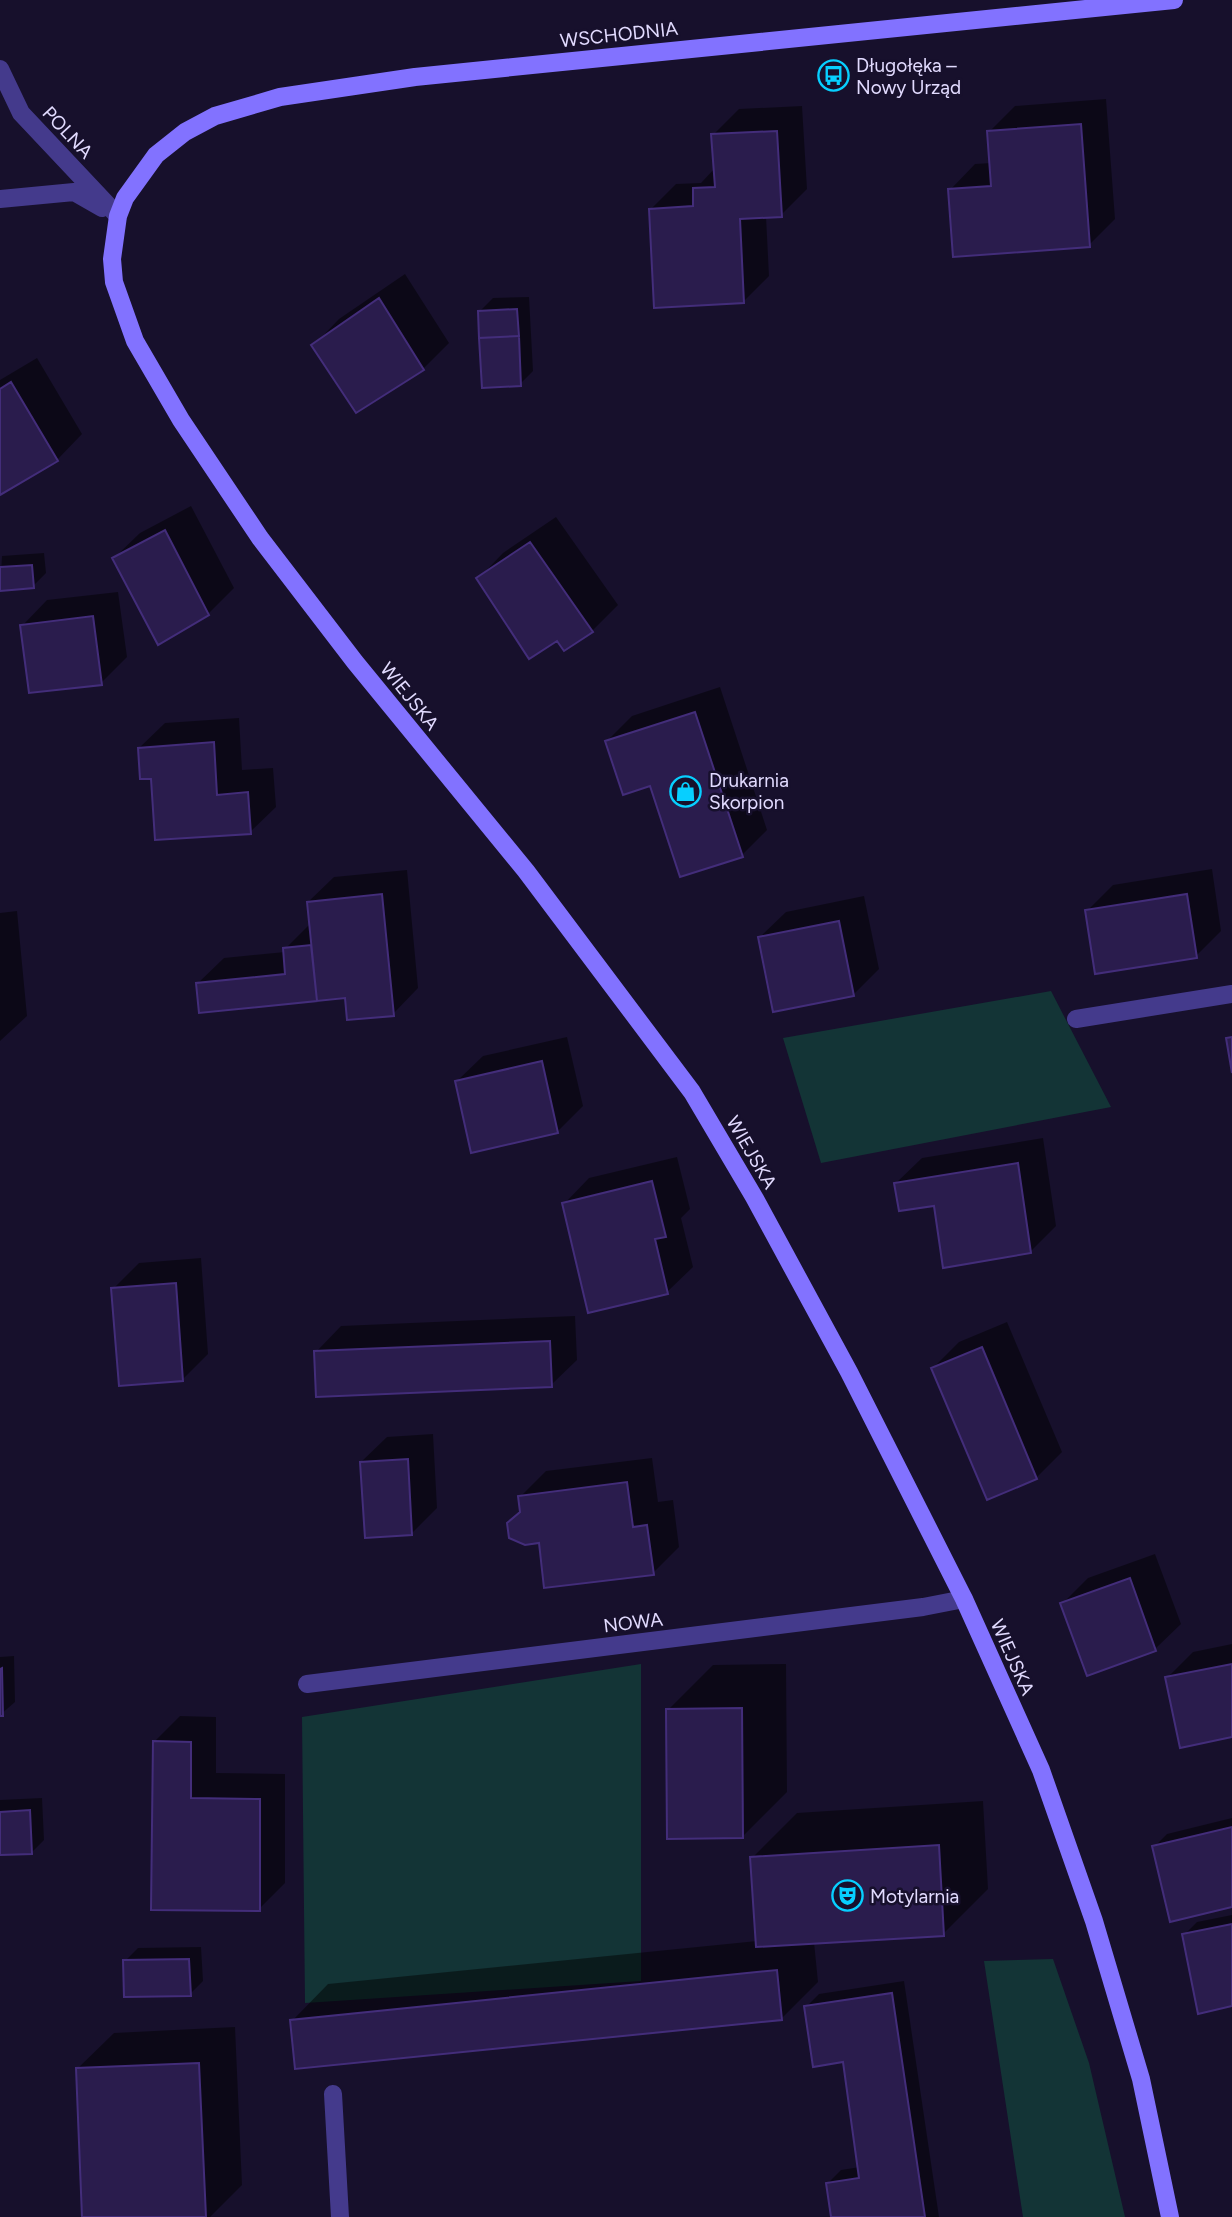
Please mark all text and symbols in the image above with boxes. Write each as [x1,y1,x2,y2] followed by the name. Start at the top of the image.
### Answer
[559,17,679,52] street label: WSCHODNIA
[856,54,961,99] place label: Długołęka – Nowy Urząd
[816,59,850,93] bus stop icon: Długołęka – Nowy Urząd
[38,101,98,163] street label: POLNA
[375,658,444,735] street label: WIEJSKA
[709,769,789,814] place label: Drukarnia Skorpion
[669,774,703,808] shop icon: Drukarnia Skorpion
[721,1112,782,1193] street label: WIEJSKA
[602,1607,664,1638] street label: NOWA
[986,1616,1039,1699] street label: WIEJSKA
[830,1879,864,1913] theatre icon: Motylarnia
[870,1885,959,1908] place label: Motylarnia

